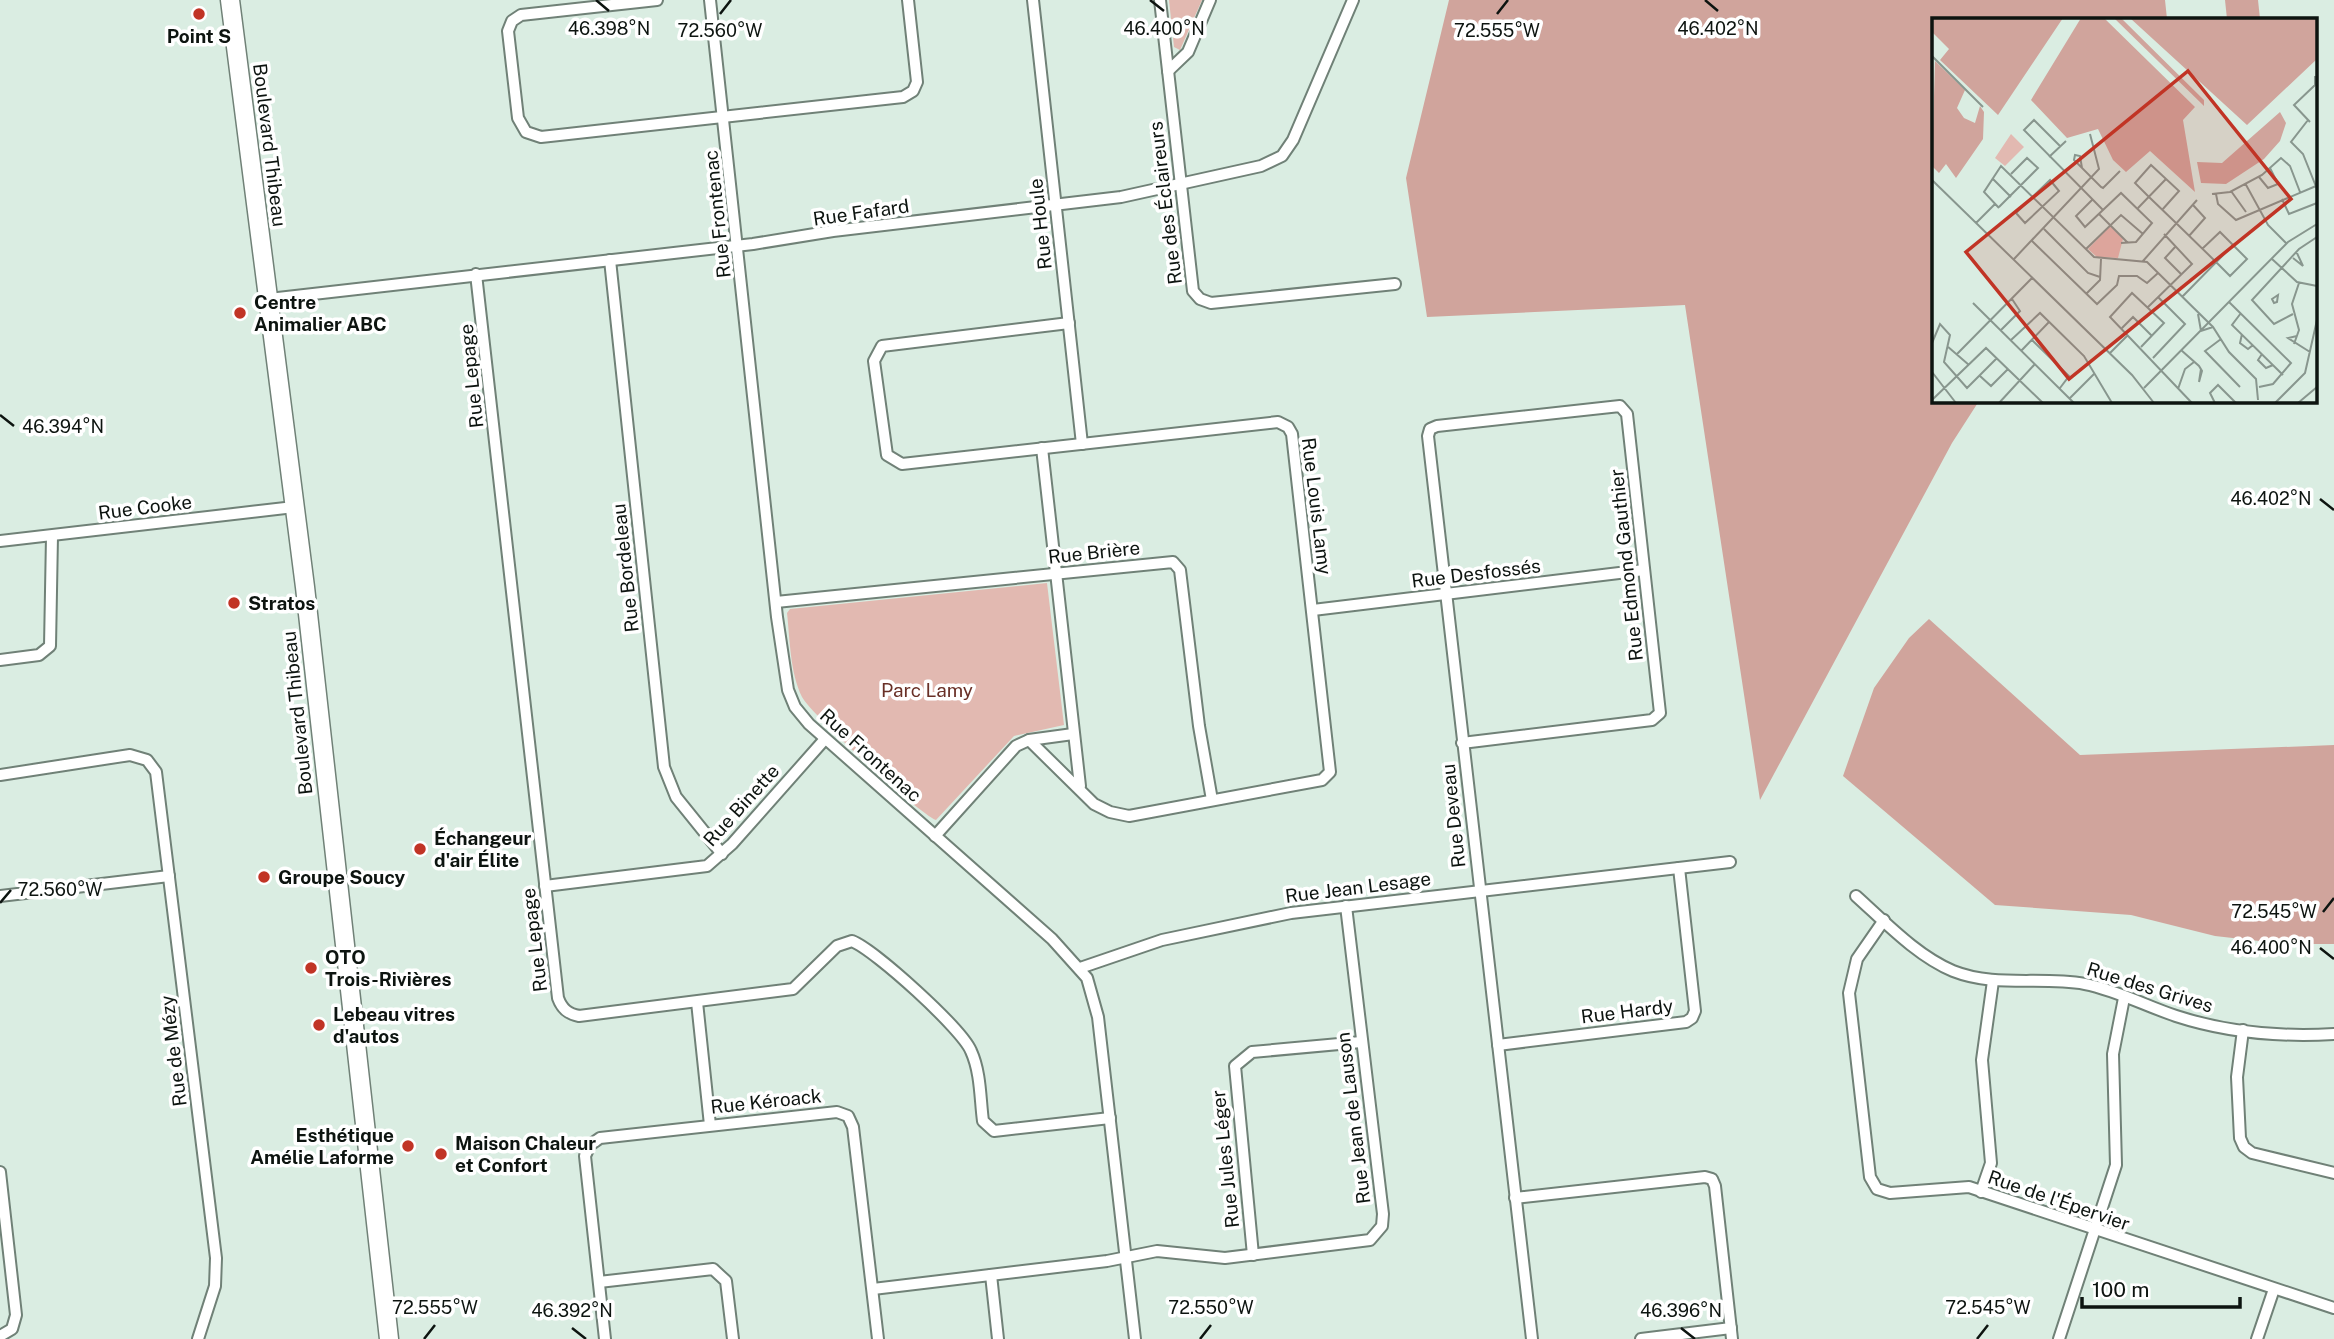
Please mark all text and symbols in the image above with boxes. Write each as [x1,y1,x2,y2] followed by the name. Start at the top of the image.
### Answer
[191,6,207,22] marker: Point S
[568,18,650,39] text: 46.398°N
[1123,18,1205,39] text: 46.400°N
[1677,18,1759,39] text: 46.402°N
[1932,18,2316,402] inset map
[678,20,762,41] text: 72.560°W
[1454,20,1540,41] text: 72.555°W
[167,25,231,47] place label: Point S
[249,62,291,228] street label: Boulevard Thibeau
[1144,120,1186,286] street label: Rue des Éclaireurs
[699,149,735,279] street label: Rue Frontenac
[1024,177,1056,271] street label: Rue Houle
[811,194,911,230] street label: Rue Fafard
[254,291,387,335] place label: Centre Animalier ABC
[232,305,248,321] marker: Centre Animalier ABC
[455,323,487,429] street label: Rue Lepage
[22,416,104,437] text: 46.394°N
[1298,436,1336,576] street label: Rue Louis Lamy
[1605,468,1647,662] street label: Rue Edmond Gauthier
[2230,488,2312,509] text: 46.402°N
[97,490,193,524] street label: Rue Cooke
[607,503,643,633] street label: Rue Bordeleau
[1047,536,1141,568] street label: Rue Brière
[1410,554,1542,592] street label: Rue Desfossés
[248,592,315,614] place label: Stratos
[226,595,242,611] marker: Stratos
[277,630,317,796] street label: Boulevard Thibeau
[881,679,973,701] park label: Parc Lamy
[816,704,926,806] street label: Rue Frontenac
[699,760,783,850] street label: Rue Binette
[1437,763,1469,869] street label: Rue Deveau
[434,827,531,871] place label: Échangeur d'air Élite
[412,841,428,857] marker: Échangeur d'air Élite
[278,866,406,888] place label: Groupe Soucy
[1284,867,1432,907] street label: Rue Jean Lesage
[256,869,272,885] marker: Groupe Soucy
[18,879,102,900] text: 72.560°W
[517,887,551,993] street label: Rue Lepage
[2231,901,2317,922] text: 72.545°W
[2230,937,2312,958] text: 46.400°N
[325,946,452,990] place label: OTO Trois-Rivières
[2084,957,2216,1017] street label: Rue des Grives
[303,960,319,976] marker: OTO Trois-Rivières
[155,994,191,1108] street label: Rue de Mézy
[1580,994,1674,1028] street label: Rue Hardy
[333,1003,455,1047] place label: Lebeau vitres d'autos
[311,1017,327,1033] marker: Lebeau vitres d'autos
[1332,1031,1374,1205] street label: Rue Jean de Lauson
[709,1084,823,1118] street label: Rue Kéroack
[1207,1089,1243,1229] street label: Rue Jules Léger
[250,1124,394,1168] place label: Esthétique Amélie Laforme
[455,1132,596,1176] place label: Maison Chaleur et Confort
[400,1138,416,1154] marker: Esthétique Amélie Laforme
[433,1146,449,1162] marker: Maison Chaleur et Confort
[1985,1165,2133,1235] street label: Rue de l'Épervier
[2082,1266,2240,1310] scale bar
[2092,1277,2149,1302] text: 100 m
[392,1297,478,1318] text: 72.555°W
[1168,1297,1254,1318] text: 72.550°W
[1945,1297,2031,1318] text: 72.545°W
[531,1300,613,1321] text: 46.392°N
[1640,1300,1722,1321] text: 46.396°N

